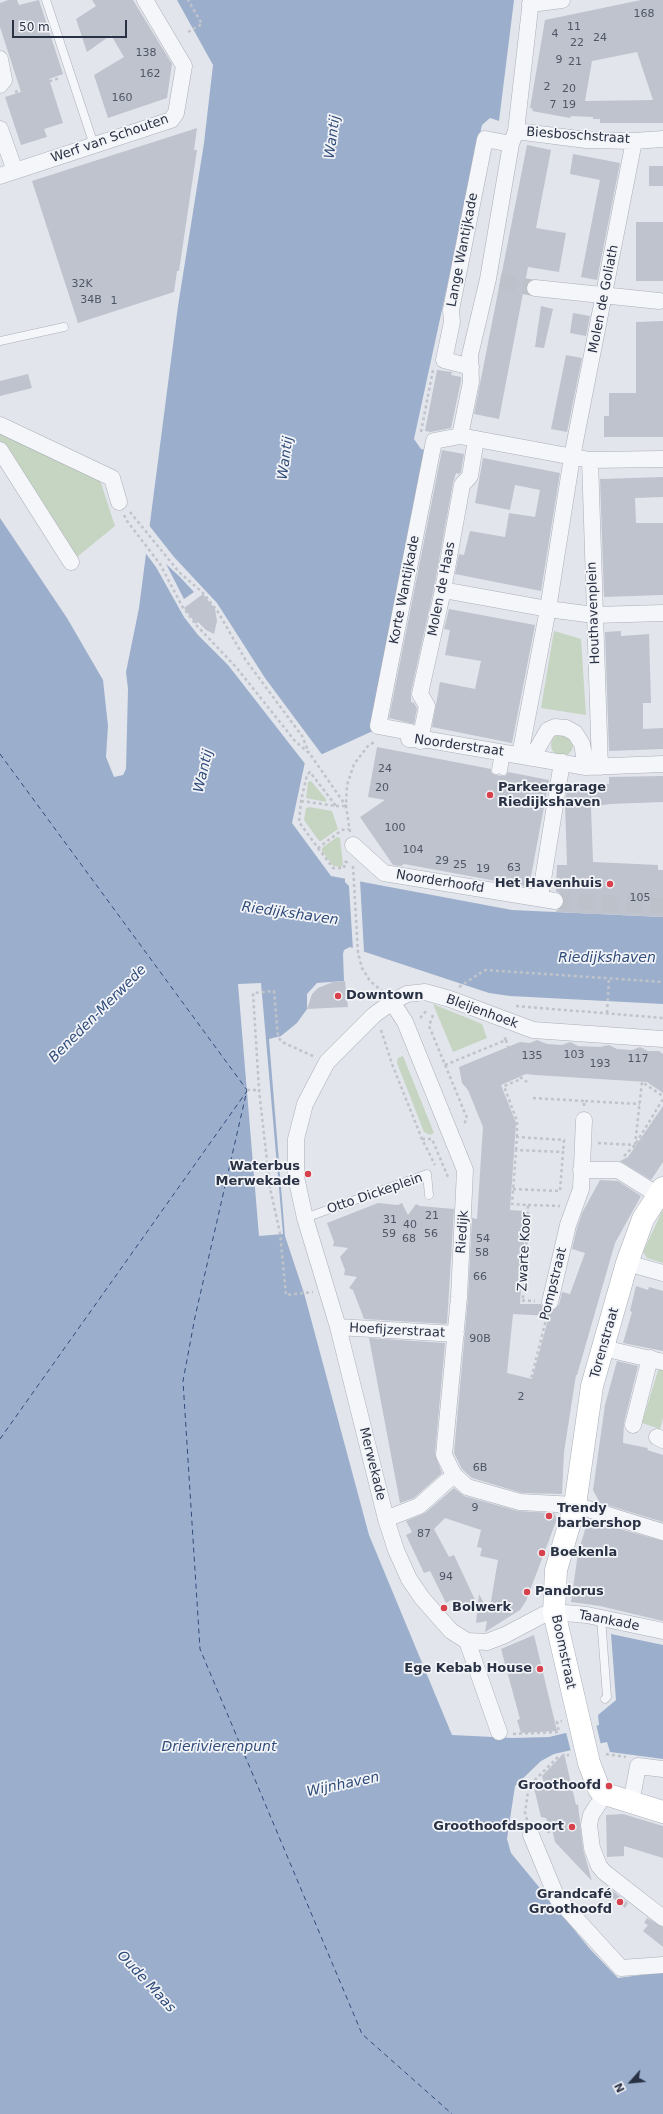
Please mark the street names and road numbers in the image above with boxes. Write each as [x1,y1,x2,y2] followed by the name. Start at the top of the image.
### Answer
[49,112,171,166] street label: Werf van Schouten
[526,125,630,147] street label: Biesboschstraat
[444,192,482,308] street label: Lange Wantijkade
[586,243,622,355] street label: Molen de Goliath
[387,534,423,646] street label: Korte Wantijkade
[425,540,459,638] street label: Molen de Haas
[584,561,604,665] street label: Houthavenplein
[413,732,505,760] street label: Noorderstraat
[395,867,485,897] street label: Noorderhoofd
[444,992,520,1032] street label: Bleijenhoek
[325,1170,425,1218] street label: Otto Dickeplein
[454,1210,472,1254] street label: Riedijk
[515,1212,535,1292] street label: Zwarte Koor
[537,1246,571,1322] street label: Pompstraat
[587,1306,623,1380] street label: Torenstraat
[349,1321,445,1341] street label: Hoefijzerstraat
[355,1426,389,1502] street label: Merwekade
[577,1607,641,1635] street label: Taankade
[547,1613,579,1691] street label: Boomstraat

